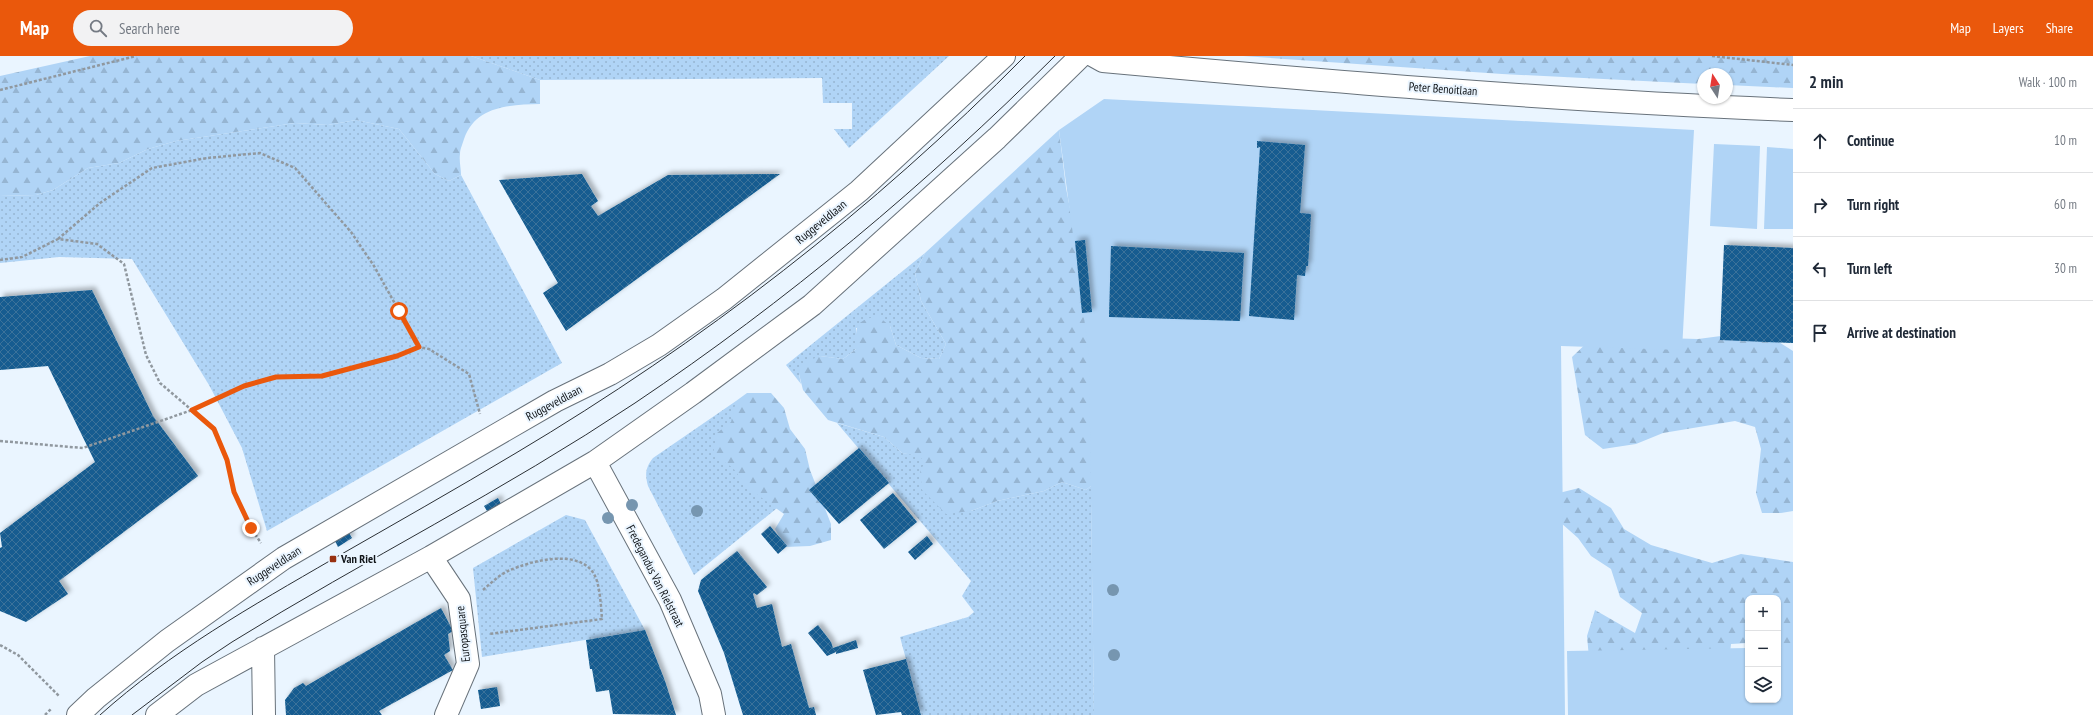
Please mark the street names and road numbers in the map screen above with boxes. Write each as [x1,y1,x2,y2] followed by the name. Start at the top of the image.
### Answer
[1408,79,1478,98] street label: Peter Benoitlaan
[792,196,849,247] street label: Ruggeveldlaan
[523,382,584,424] street label: Ruggeveldlaan
[623,522,688,630] street label: Fredegandus Van Rielstraat
[244,543,304,589] street label: Ruggeveldlaan
[452,605,473,663] street label: Europasquare

